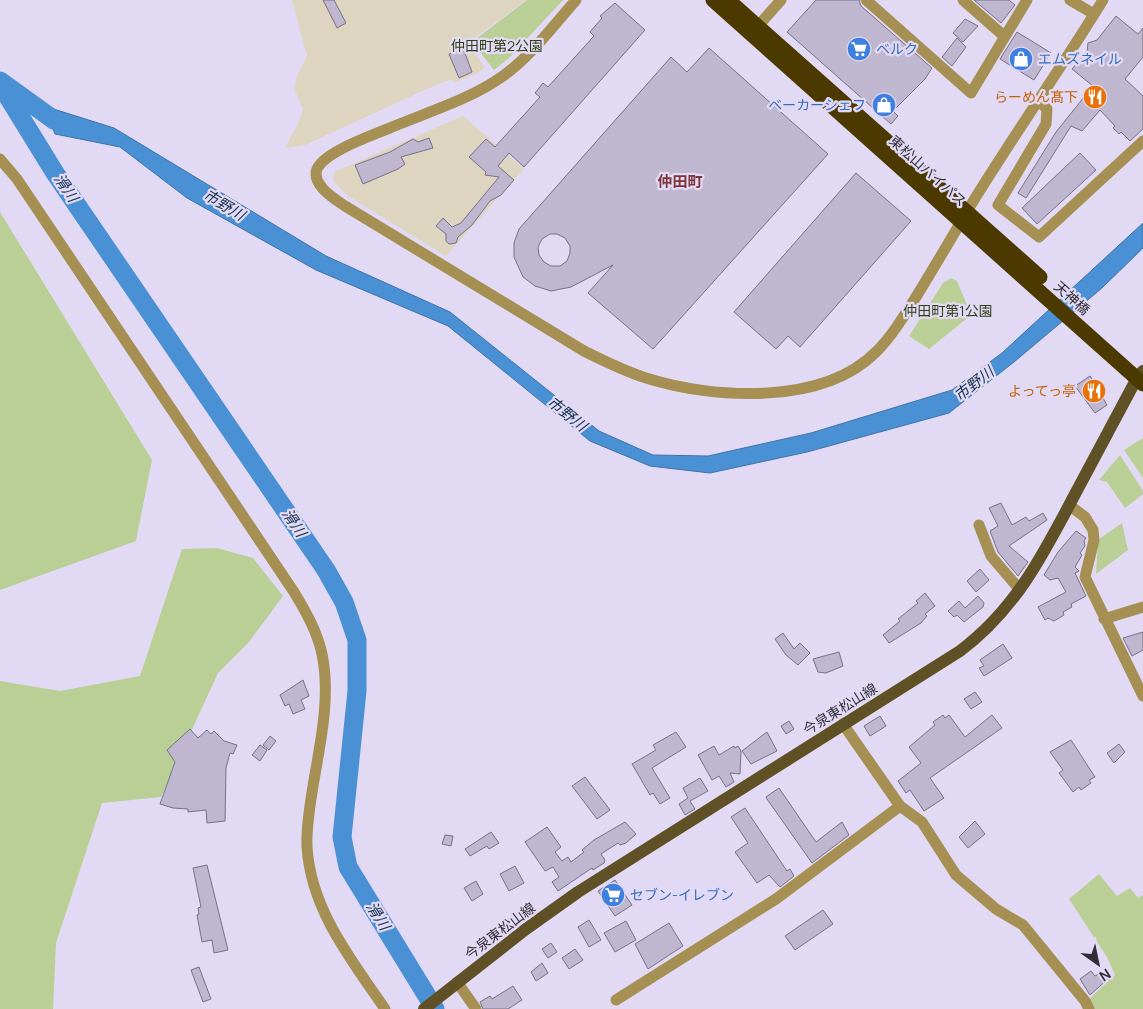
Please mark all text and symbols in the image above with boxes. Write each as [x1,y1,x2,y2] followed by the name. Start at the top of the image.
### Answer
[451,36,543,55] park label: 仲田町第2公園
[846,36,872,62] supermarket icon: ベルク
[876,39,918,58] place label: ベルク
[1008,46,1034,72] shop icon: エムズネイル
[1038,49,1122,68] place label: エムズネイル
[1082,84,1108,110] restaurant icon: らーめん髙下
[994,87,1078,106] place label: らーめん髙下
[871,92,897,118] shop icon: ベーカーシェフ
[768,95,866,114] place label: ベーカーシェフ
[886,131,971,210] street label: 東松山バイパス
[49,169,85,208] water label: 滑川
[657,171,703,192] district label: 仲田町
[200,184,251,226] water label: 市野川
[1050,277,1094,319] street label: 天神橋
[903,301,993,320] park label: 仲田町第1公園
[949,360,999,406] water label: 市野川
[1081,378,1107,404] restaurant icon: よってっ亭
[1008,381,1076,400] place label: よってっ亭
[543,391,593,437] water label: 市野川
[277,504,313,543] water label: 滑川
[799,678,880,739] street label: 今泉東松山線
[600,882,626,908] supermarket icon: セブン-イレブン
[630,885,734,904] place label: セブン-イレブン
[362,897,396,936] water label: 滑川
[460,898,539,963] street label: 今泉東松山線
[1073,939,1123,989] north arrow
[1096,965,1115,986] text: N

